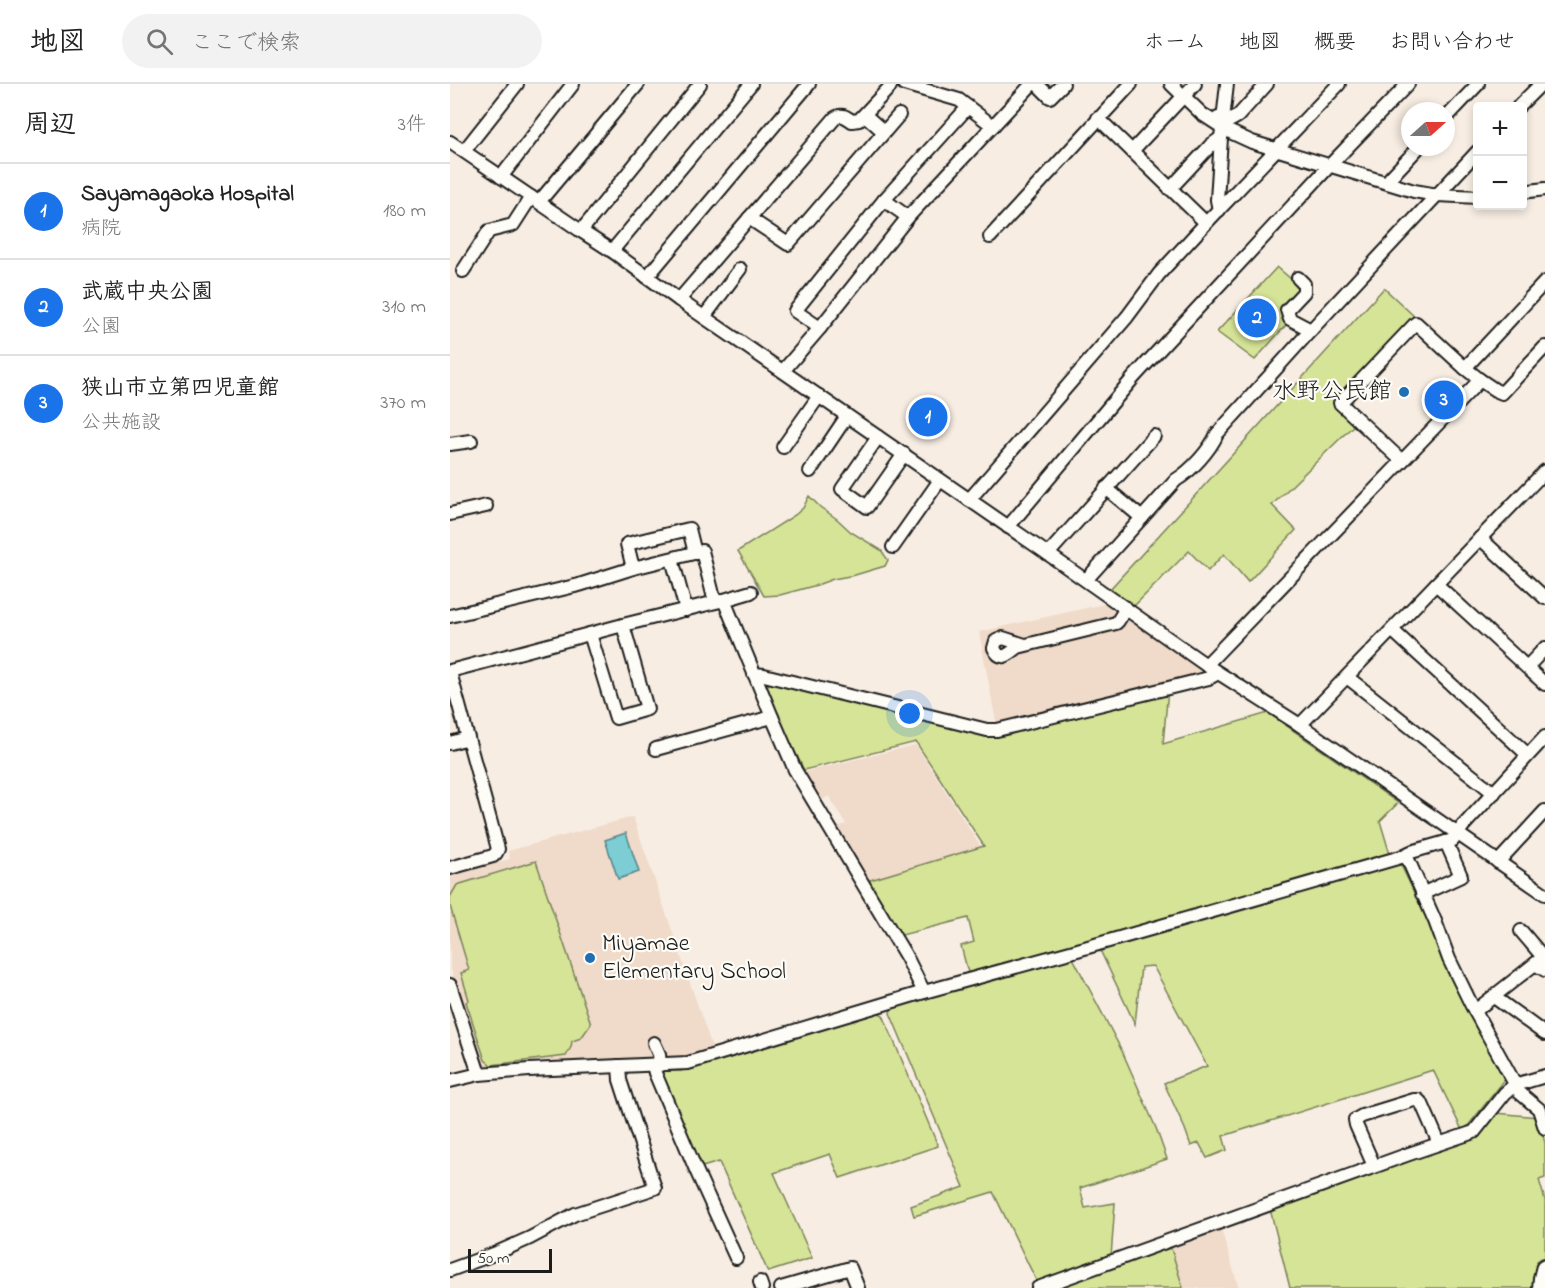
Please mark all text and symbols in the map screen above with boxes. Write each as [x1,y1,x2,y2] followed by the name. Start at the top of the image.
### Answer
[122,14,542,68] search box
[30,23,86,64] text: 地図
[143,25,176,58] icon: search
[191,28,301,60] text: ここで検索
[1144,28,1206,58] text: ホーム
[1239,28,1281,58] text: 地図
[1314,28,1356,58] text: 概要
[1389,28,1515,58] text: お問い合わせ
[1401,102,1455,156] north arrow
[1473,102,1527,210] map controls
[1473,102,1527,156] button: +
[24,107,76,145] text: 周辺
[398,111,426,140] text: 3件
[1473,156,1527,210] button: −
[81,179,294,211] text: Sayamagaoka Hospital
[40,197,47,226] text: 1
[383,197,426,226] text: 180 m
[81,215,121,244] text: 病院
[81,277,213,309] text: 武蔵中央公園
[39,293,48,322] text: 2
[382,293,426,322] text: 310 m
[1238,296,1276,340] pin: 2
[81,313,121,342] text: 公園
[81,373,279,405] text: 狭山市立第四児童館
[1272,375,1392,410] place label: 水野公民館
[1424,378,1464,422] pin: 3
[1397,385,1411,399] marker: 水野公民館
[39,389,48,418] text: 3
[380,389,426,418] text: 370 m
[908,394,948,440] pin: 1
[81,409,161,438] text: 公共施設
[895,699,924,728] your location
[602,927,786,991] place label: Miyamae Elementary School
[583,951,597,965] marker: Miyamae Elementary School
[468,1246,552,1274] scale bar
[477,1247,509,1271] text: 50 m

